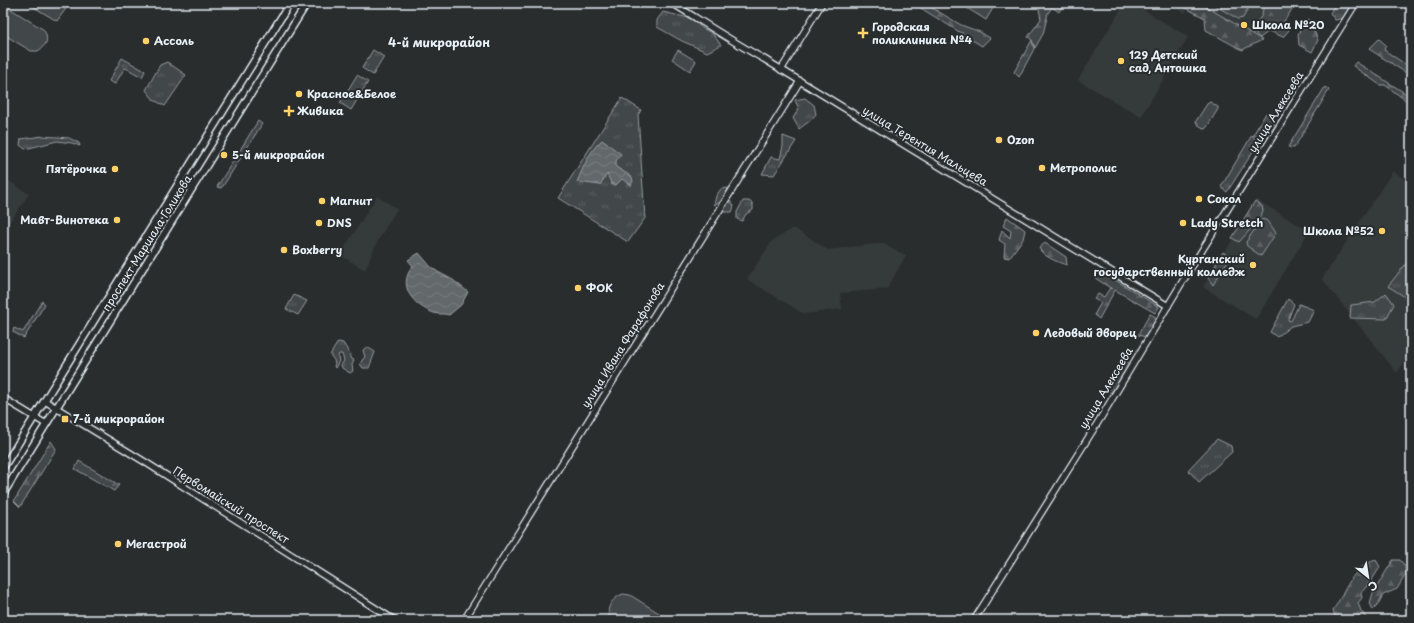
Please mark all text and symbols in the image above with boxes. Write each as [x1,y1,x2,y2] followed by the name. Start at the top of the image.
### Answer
[1252,16,1324,33] place label: Школа №20
[872,18,973,48] place label: Городская поликлиника №4
[1239,20,1249,30] marker: Школа №20
[857,27,869,39] marker: Городская поликлиника №4
[154,32,194,49] place label: Ассоль
[388,33,490,51] district label: 4-й микрорайон
[141,36,151,46] marker: Ассоль
[1129,46,1207,76] place label: 129 Детский сад, Антошка
[1116,56,1126,66] marker: 129 Детский сад, Антошка
[1244,68,1307,156] street label: улица Алексеева
[307,85,397,102] place label: Красное&Белое
[294,89,304,99] marker: Красное&Белое
[859,101,991,190] street label: улица Терентия Мальцева
[297,102,344,119] place label: Живика
[284,106,294,116] marker: Живика
[1007,131,1035,148] place label: Ozon
[994,135,1004,145] marker: Ozon
[232,146,325,163] place label: 5-й микрорайон
[219,150,229,160] marker: 5-й микрорайон
[1050,159,1117,176] place label: Метрополис
[46,160,107,177] place label: Пятёрочка
[1037,163,1047,173] marker: Метрополис
[110,164,120,174] marker: Пятёрочка
[97,171,196,314] street label: проспект Маршала Голикова
[1207,190,1241,207] place label: Сокол
[330,192,372,209] place label: Магнит
[1194,194,1204,204] marker: Сокол
[317,196,327,206] marker: Магнит
[20,211,110,228] place label: Мавт-Винотека
[327,214,352,231] place label: DNS
[1191,214,1263,231] place label: Lady Stretch
[112,215,122,225] marker: Мавт-Винотека
[314,218,324,228] marker: DNS
[1178,218,1188,228] marker: Lady Stretch
[1303,222,1374,239] place label: Школа №52
[1377,226,1387,236] marker: Школа №52
[292,241,342,258] place label: Boxberry
[279,245,289,255] marker: Boxberry
[1093,250,1246,280] place label: Курганский государственный колледж
[1248,260,1258,270] marker: Курганский государственный колледж
[577,278,668,411] street label: улица Ивана Фарафонова
[586,279,613,296] place label: ФОК
[573,283,583,293] marker: ФОК
[1044,324,1137,341] place label: Ледовый дворец
[1031,328,1041,338] marker: Ледовый дворец
[1074,343,1137,432] street label: улица Алексеева
[73,410,165,427] place label: 7-й микрорайон
[60,414,70,424] marker: 7-й микрорайон
[170,462,293,548] street label: Первомайский проспект
[126,535,187,552] place label: Мегастрой
[113,539,123,549] marker: Мегастрой
[1348,557,1388,597] north arrow
[1365,577,1381,596] text: С

